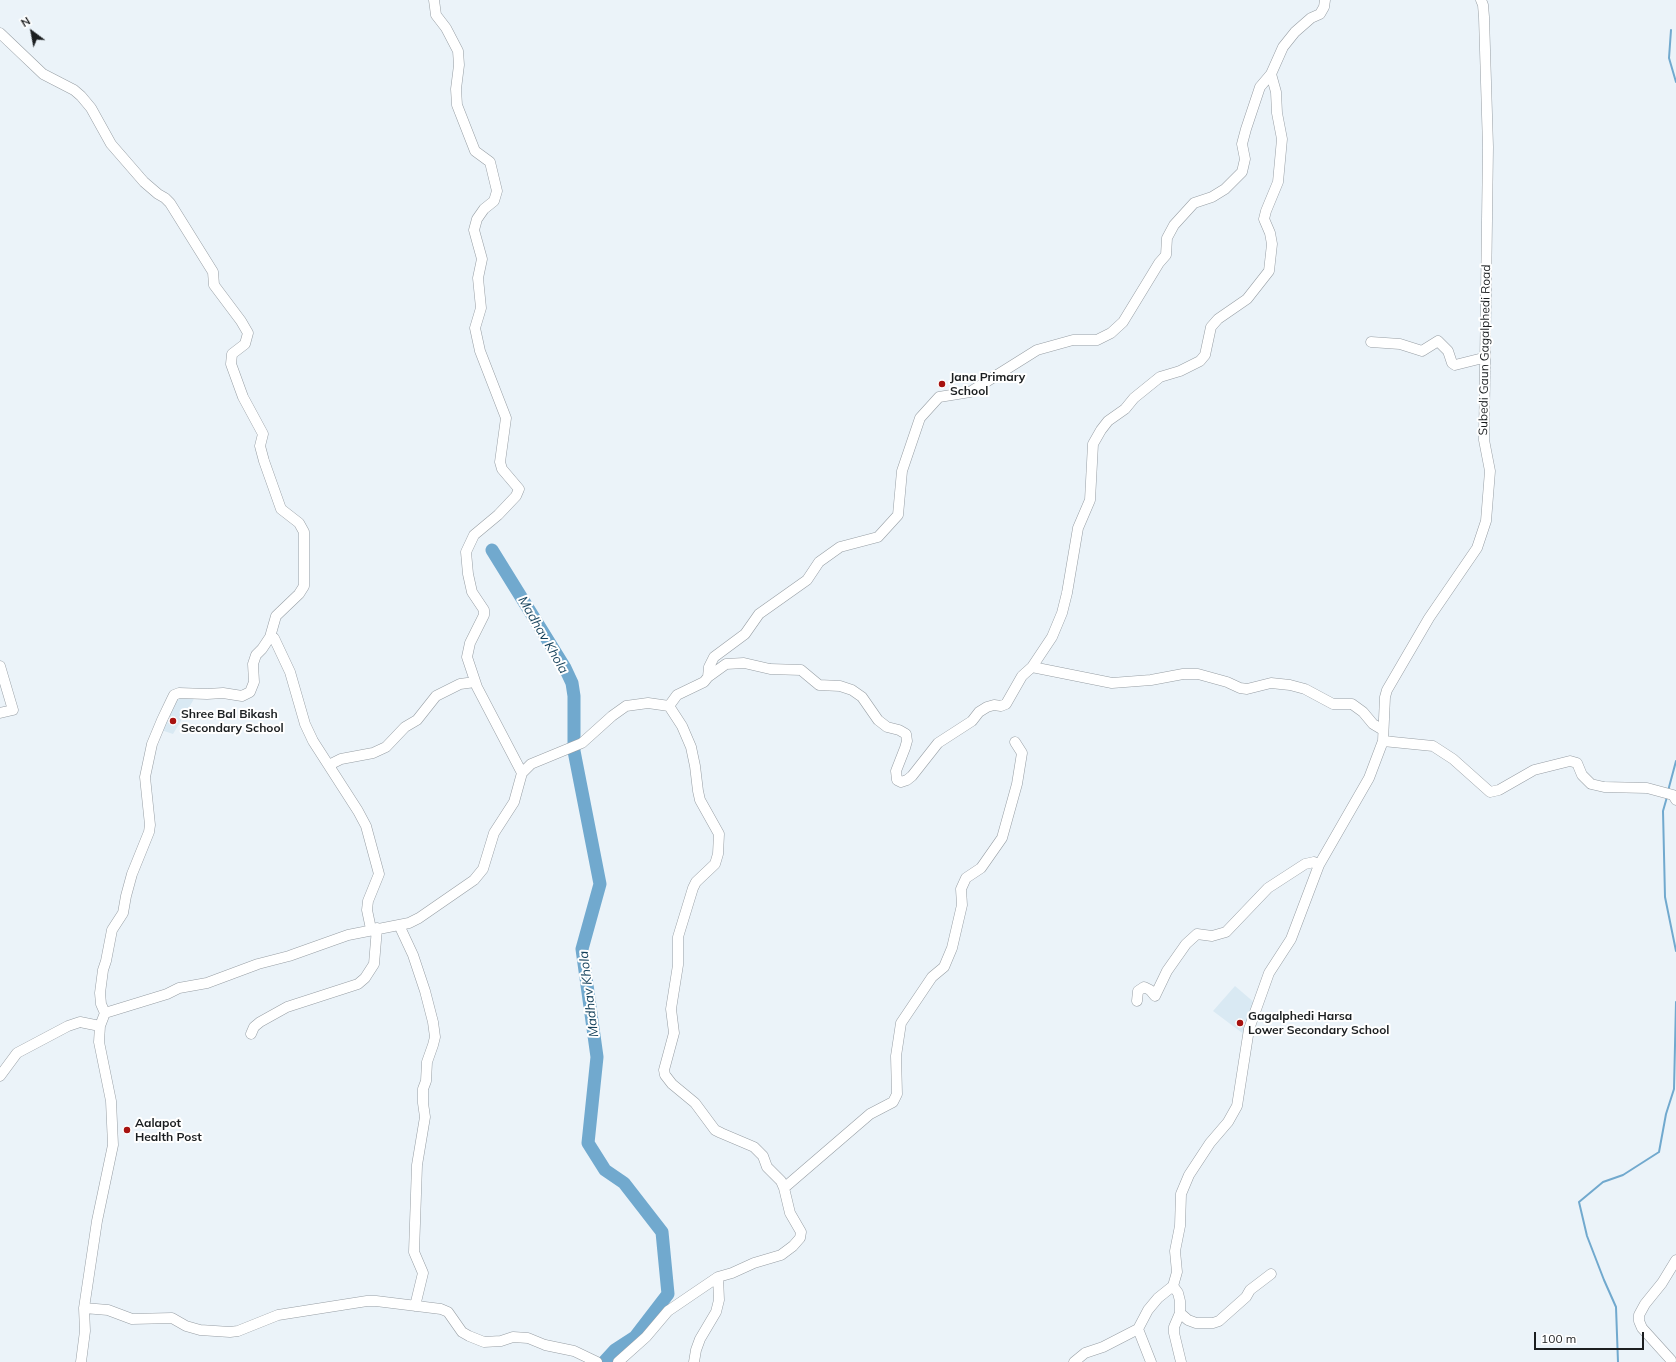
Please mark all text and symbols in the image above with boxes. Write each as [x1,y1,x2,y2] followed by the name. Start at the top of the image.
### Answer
[12,12,52,52] north arrow
[18,14,33,30] text: N
[1476,264,1494,436] street label: Subedi Gaun Gagalphedi Road
[950,370,1025,398] place label: Jana Primary School
[937,379,947,389] marker: Jana Primary School
[515,594,571,676] water label: Madhav Khola
[181,707,284,735] place label: Shree Bal Bikash Secondary School
[168,716,178,726] marker: Shree Bal Bikash Secondary School
[576,950,602,1038] water label: Madhav Khola
[1248,1009,1389,1037] place label: Gagalphedi Harsa Lower Secondary School
[1235,1018,1245,1028] marker: Gagalphedi Harsa Lower Secondary School
[135,1116,202,1144] place label: Aalapot Health Post
[122,1125,132,1135] marker: Aalapot Health Post
[1536,1324,1646,1350] scale bar
[1541,1331,1576,1346] text: 100 m

